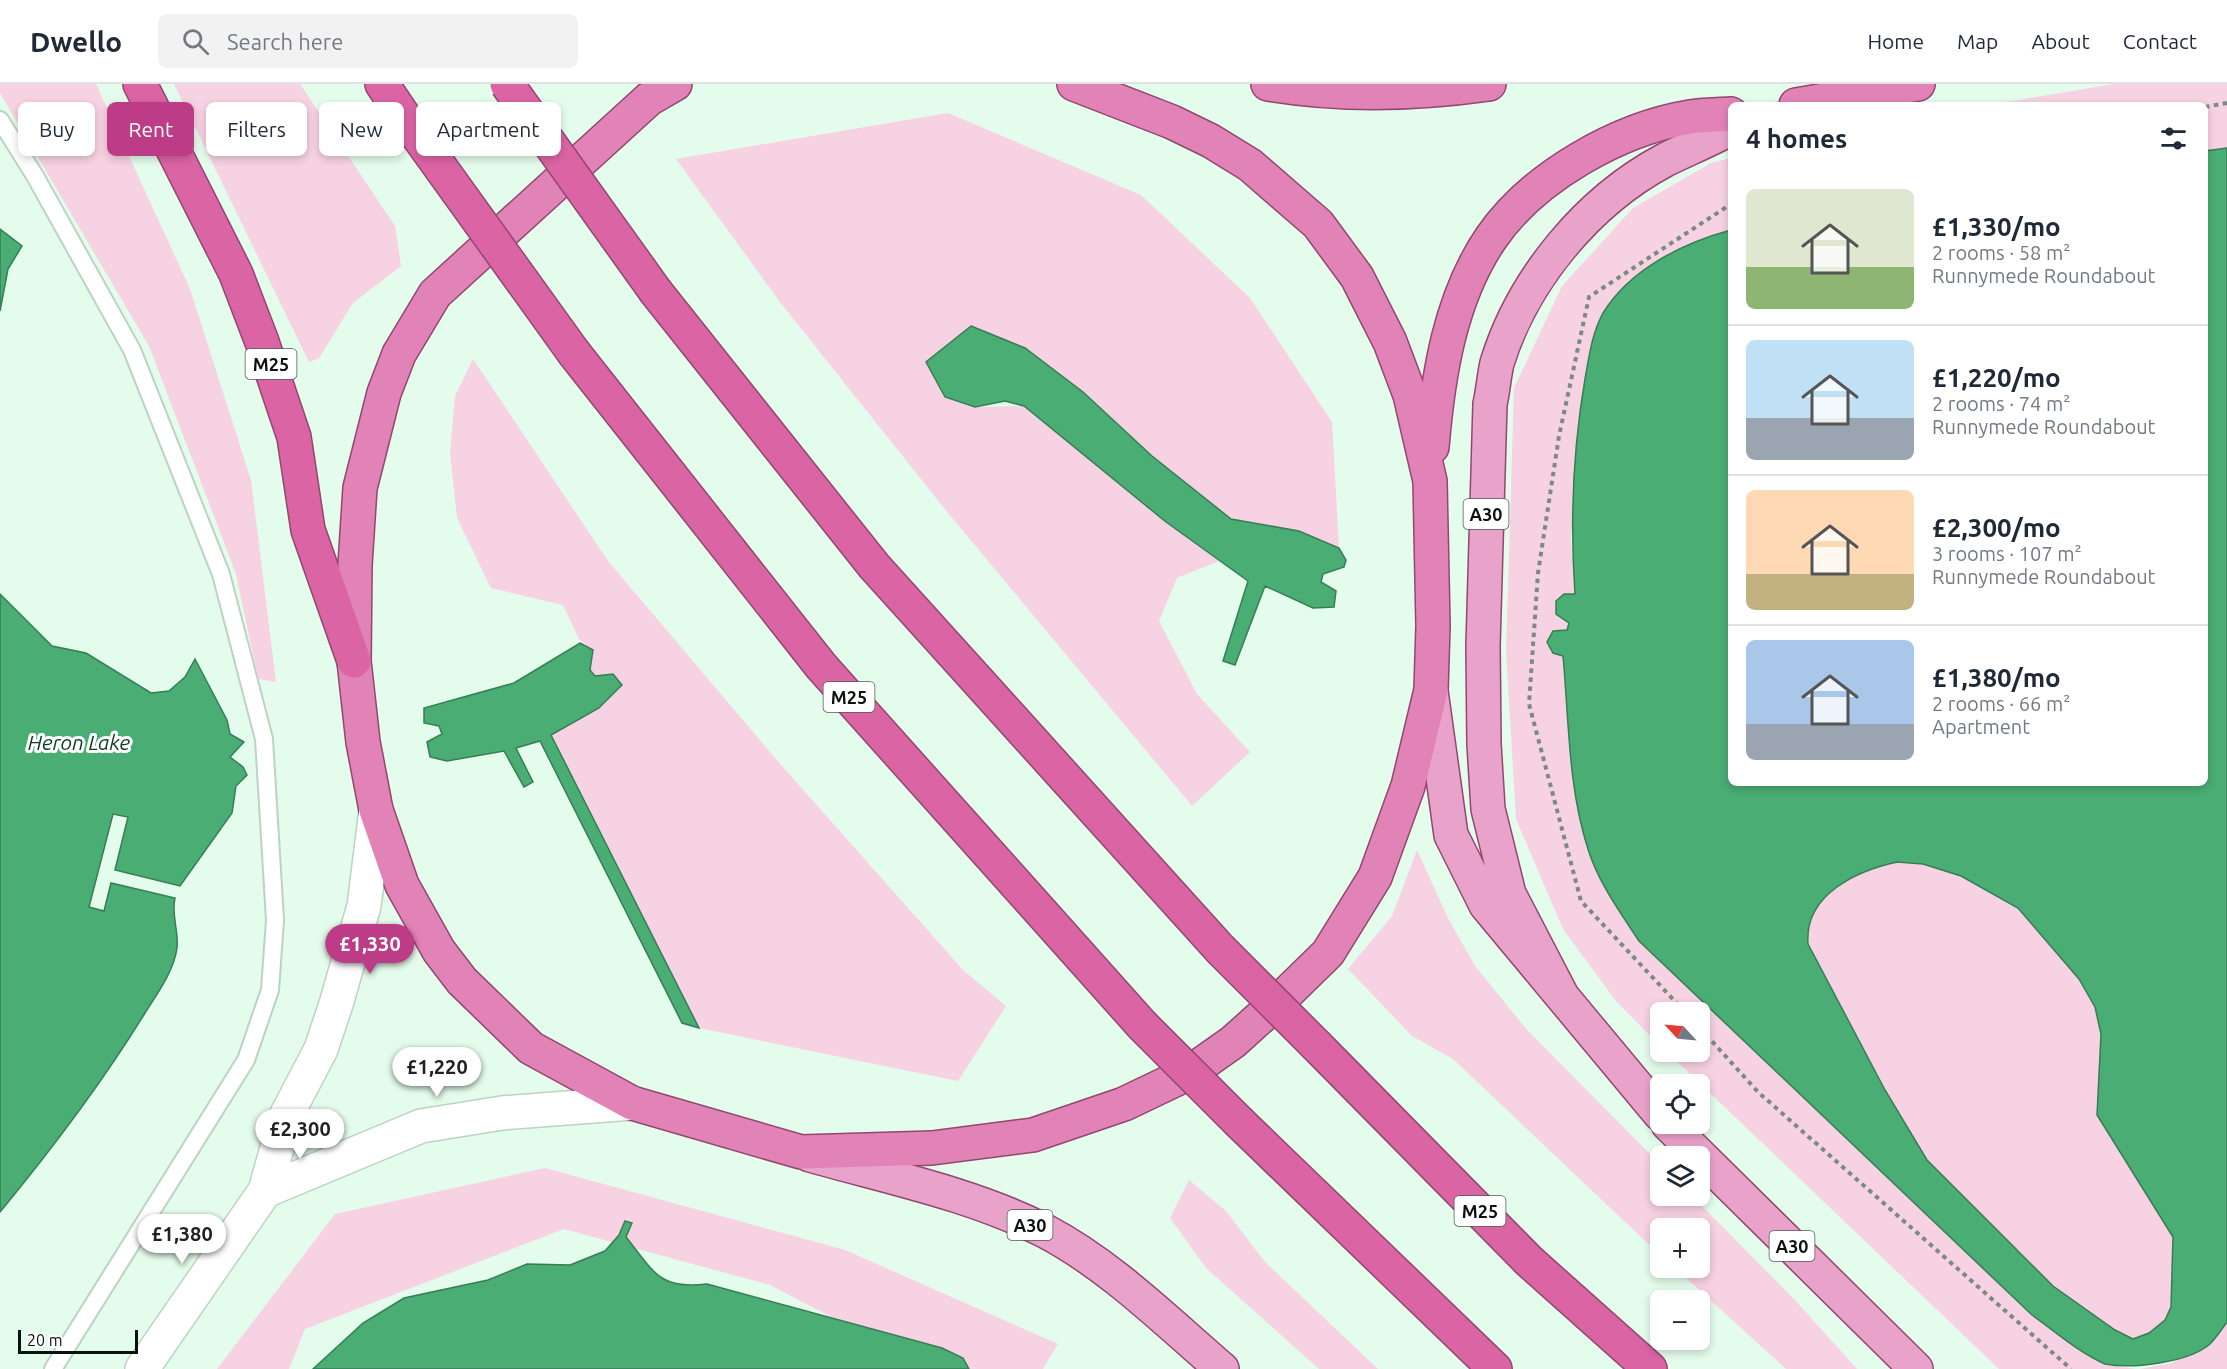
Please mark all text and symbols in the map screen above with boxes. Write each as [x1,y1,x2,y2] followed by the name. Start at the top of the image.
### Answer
[158,14,578,68] search box
[179,25,212,58] icon: search
[30,26,122,57] text: Dwello
[227,29,343,54] text: Search here
[1867,29,1924,53] text: Home
[1957,29,1998,53] text: Map
[2031,29,2090,53] text: About
[2123,29,2197,53] text: Contact
[18,102,95,156] chip: Buy
[107,102,194,156] chip: Rent
[206,102,307,156] chip: Filters
[319,102,404,156] chip: New
[416,102,561,156] chip: Apartment
[2157,122,2190,155] icon: filters
[1746,124,1847,153] text: 4 homes
[1932,212,2061,241] text: £1,330/mo
[1794,213,1866,285] icon: home
[1932,241,2070,264] text: 2 rooms · 58 m²
[1932,264,2155,287] text: Runnymede Roundabout
[246,349,296,379] road number: M25
[1932,363,2061,392] text: £1,220/mo
[1794,364,1866,436] icon: home
[1932,392,2070,415] text: 2 rooms · 74 m²
[1932,415,2155,438] text: Runnymede Roundabout
[1464,499,1508,529] road number: A30
[1932,513,2061,542] text: £2,300/mo
[1794,514,1866,586] icon: home
[1932,542,2082,565] text: 3 rooms · 107 m²
[1932,565,2155,588] text: Runnymede Roundabout
[1932,663,2061,692] text: £1,380/mo
[1794,664,1866,736] icon: home
[824,682,874,712] road number: M25
[1932,692,2070,715] text: 2 rooms · 66 m²
[1932,715,2030,738] text: Apartment
[28,730,131,754] water label: Heron Lake
[321,924,419,975] pin: £1,330
[339,932,401,955] text: £1,330
[1650,1002,1710,1062] north arrow
[1650,1002,1710,1350] map controls
[388,1047,486,1098] pin: £1,220
[406,1055,468,1078] text: £1,220
[1650,1074,1710,1134] button: locate
[251,1109,349,1160] pin: £2,300
[269,1117,331,1140] text: £2,300
[1650,1146,1710,1206] button: layers
[1454,1196,1506,1226] road number: M25
[1008,1210,1052,1240] road number: A30
[133,1214,231,1265] pin: £1,380
[1650,1218,1710,1278] button: +
[151,1222,213,1245] text: £1,380
[1770,1231,1814,1261] road number: A30
[1650,1290,1710,1350] button: −
[18,1327,138,1354] scale bar
[27,1331,63,1349] text: 20 m

